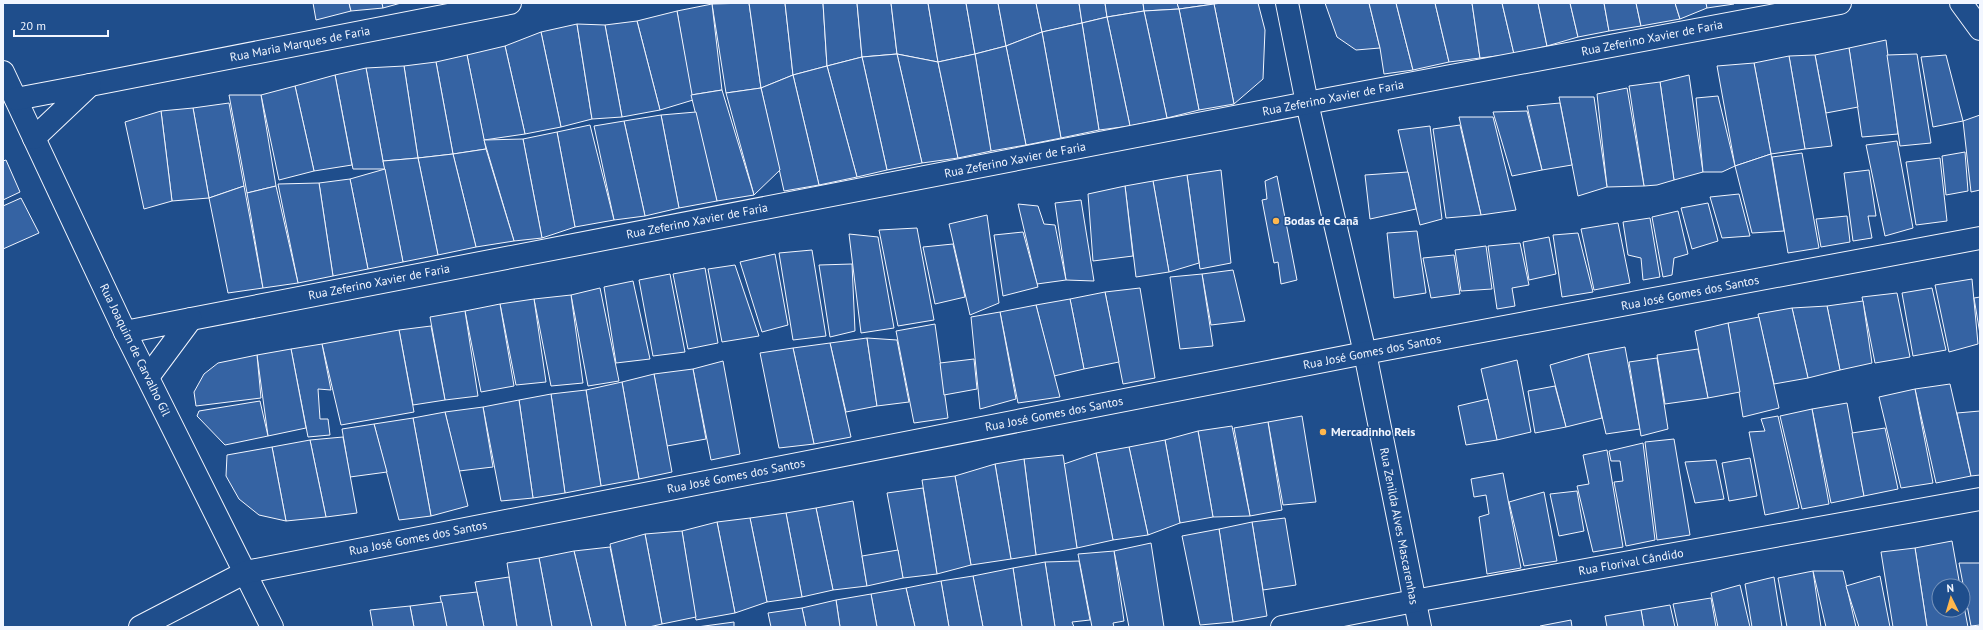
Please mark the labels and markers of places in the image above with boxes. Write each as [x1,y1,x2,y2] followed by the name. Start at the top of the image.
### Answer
[1284,213,1359,228] place label: Bodas de Canã
[1271,216,1281,226] marker: Bodas de Canã
[1331,424,1415,439] place label: Mercadinho Reis
[1318,427,1328,437] marker: Mercadinho Reis

